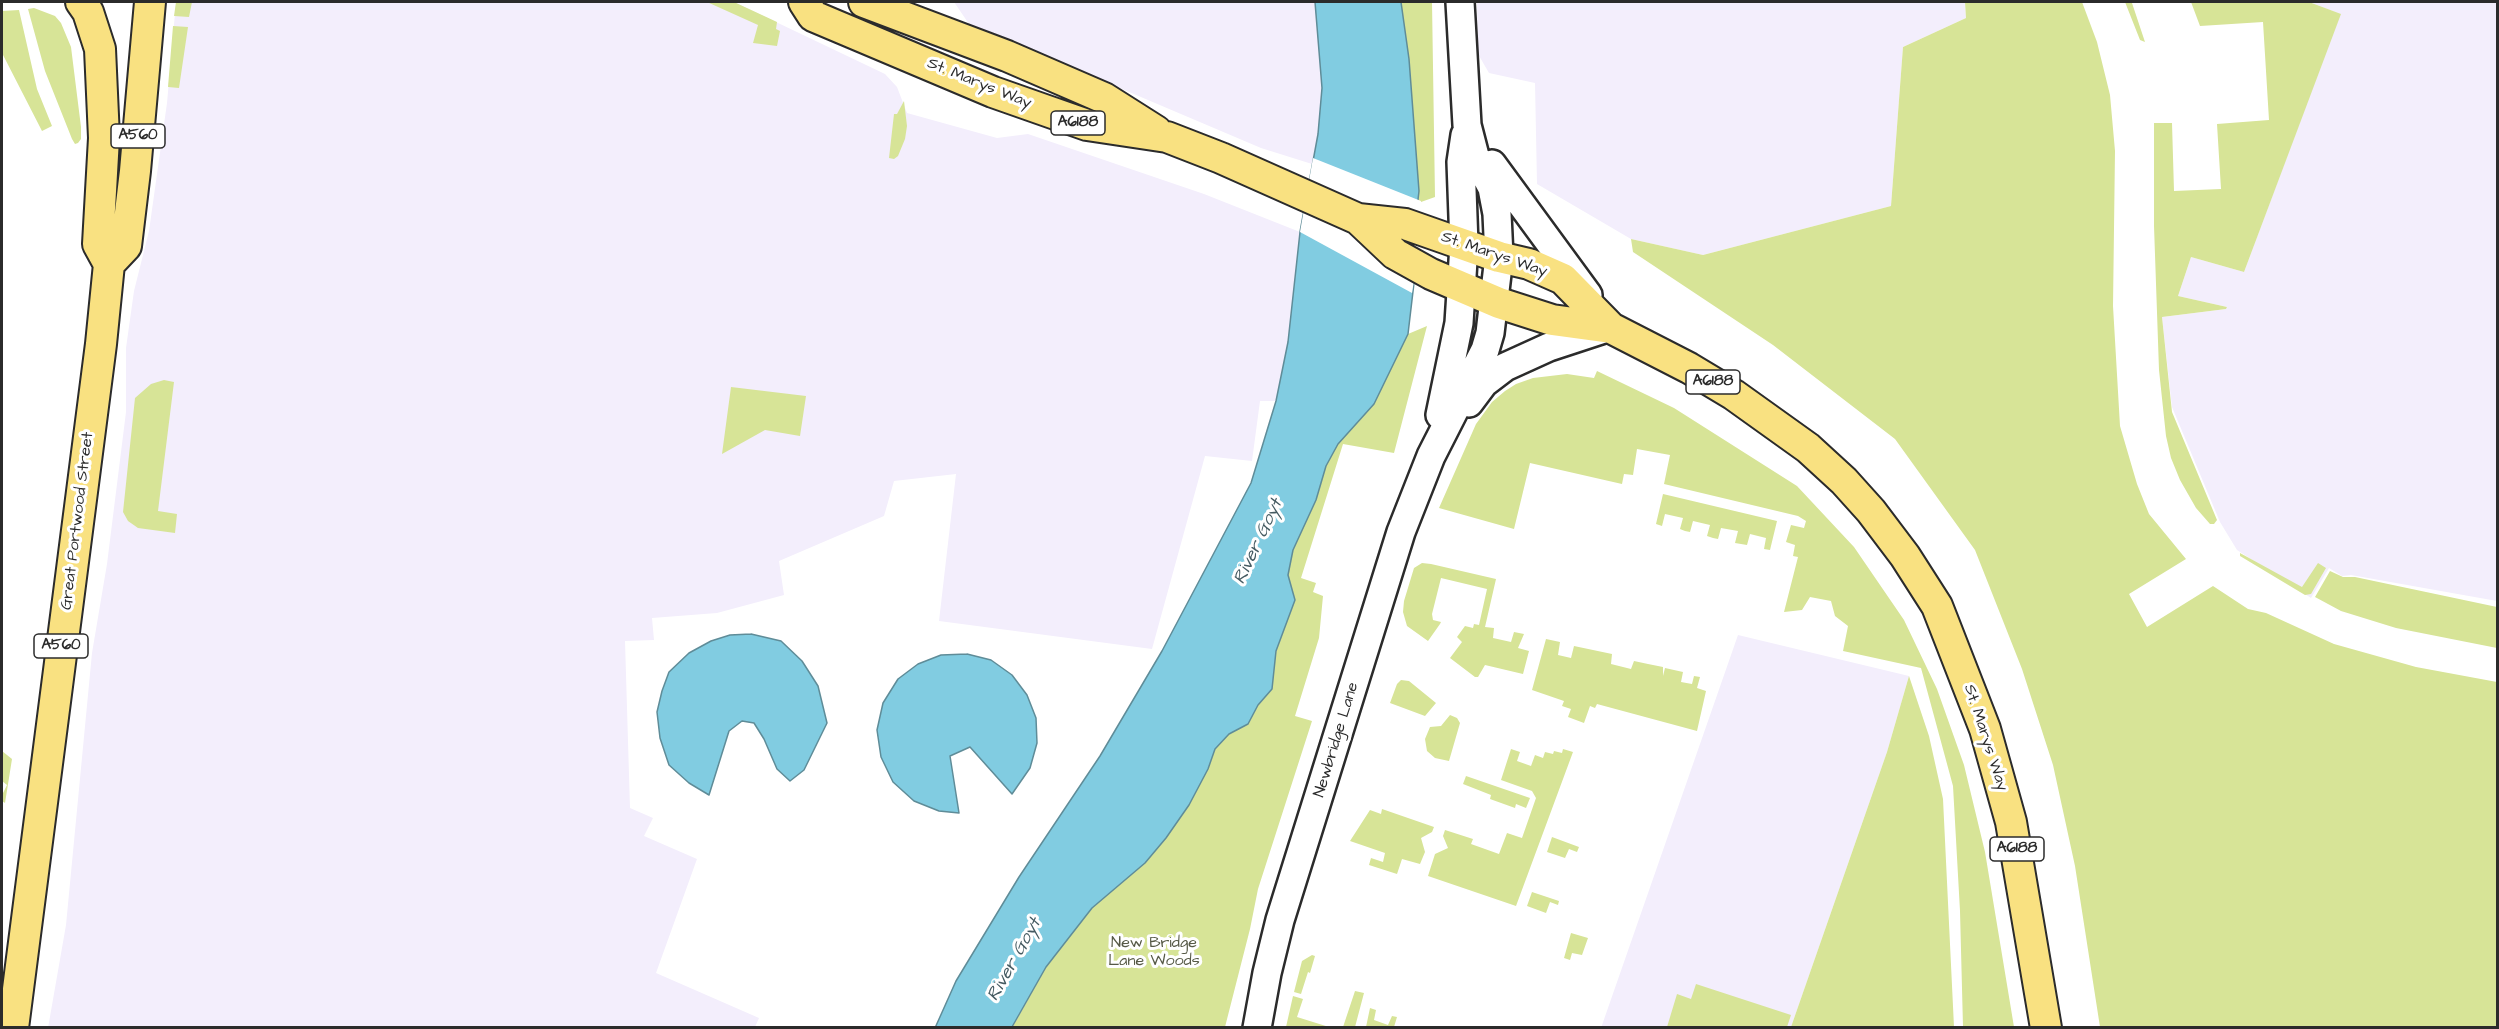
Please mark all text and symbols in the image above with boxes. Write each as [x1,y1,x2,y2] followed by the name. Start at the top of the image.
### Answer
[924,54,1034,114] street label: St. Marys Way
[1051,111,1105,135] road number: A6188
[111,124,165,148] road number: A560
[1438,228,1550,282] street label: St. Marys Way
[1686,370,1740,394] road number: A6188
[58,431,98,611] street label: Great Portwood Street
[1230,496,1288,588] water label: River Goyt
[34,634,88,658] road number: A560
[1310,680,1364,800] street label: Newbridge Lane
[1959,682,2011,794] street label: St. Marys Way
[1990,837,2044,861] road number: A6188
[983,915,1047,1005] water label: River Goyt
[1108,934,1200,972] park label: New Bridge Lane Woods

